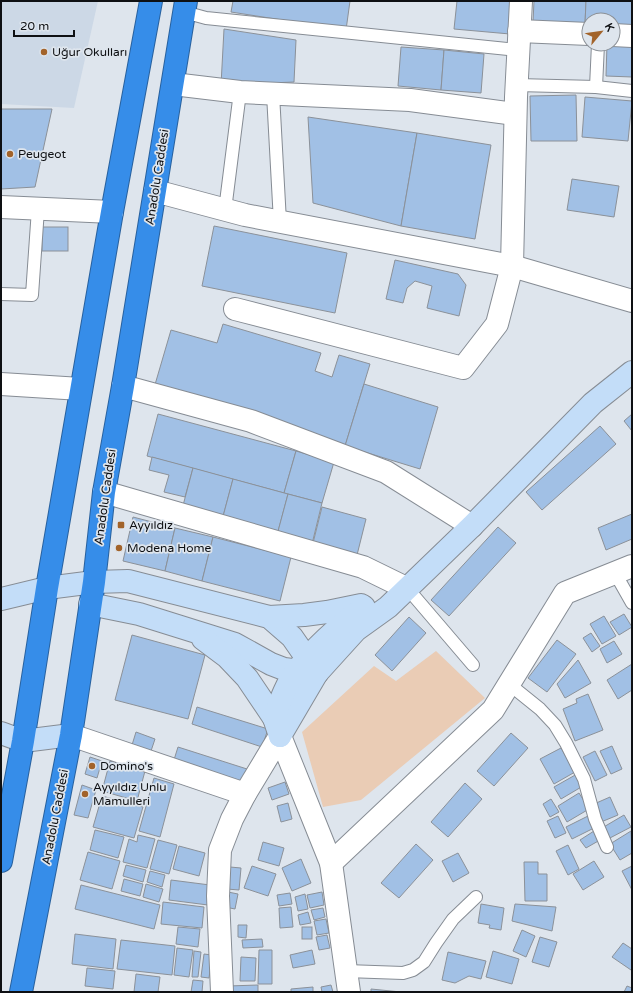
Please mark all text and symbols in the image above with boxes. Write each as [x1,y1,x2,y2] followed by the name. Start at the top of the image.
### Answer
[14,12,74,38] scale bar
[581,12,621,52] north arrow
[20,19,49,33] text: 20 m
[602,21,617,34] text: K
[52,45,127,59] place label: Uğur Okulları
[39,47,49,57] marker: Uğur Okulları
[142,128,172,226] street label: Anadolu Caddesi
[18,147,67,161] place label: Peugeot
[5,149,15,159] marker: Peugeot
[91,448,119,546] street label: Anadolu Caddesi
[129,518,173,532] place label: Ayyıldız
[116,520,126,530] marker: Ayyıldız
[127,541,211,555] place label: Modena Home
[114,543,124,553] marker: Modena Home
[100,759,153,773] place label: Domino's
[87,761,97,771] marker: Domino's
[39,768,71,866] street label: Anadolu Caddesi
[93,780,167,808] place label: Ayyıldız Unlu Mamulleri
[80,789,90,799] marker: Ayyıldız Unlu Mamulleri

